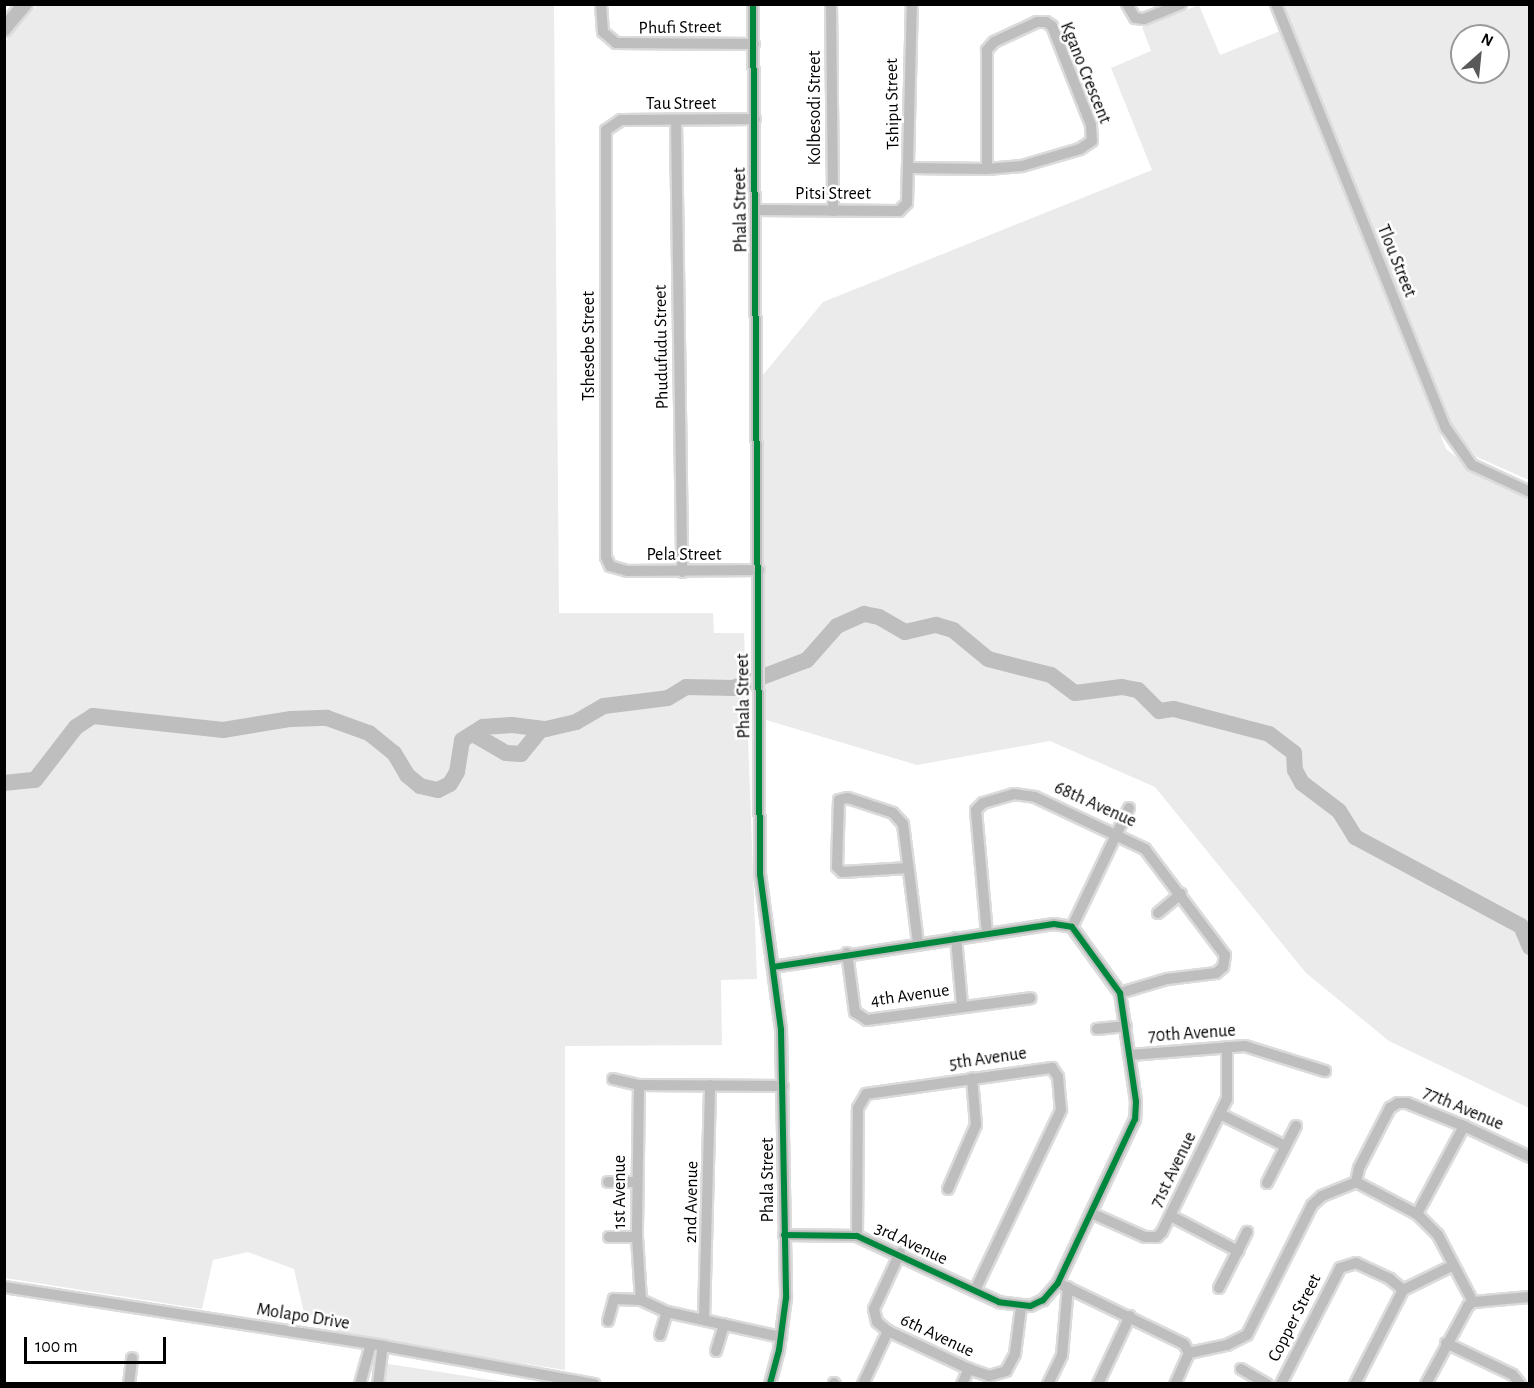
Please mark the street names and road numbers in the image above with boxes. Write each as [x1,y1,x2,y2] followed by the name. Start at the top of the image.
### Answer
[638,16,722,40] street label: Phufi Street
[1055,19,1115,127] street label: Kgano Crescent
[804,51,826,165] street label: Kolbesodi Street
[881,58,905,150] street label: Tshipu Street
[646,93,716,115] street label: Tau Street
[729,167,753,253] street label: Phala Street
[795,183,871,205] street label: Pitsi Street
[1372,222,1420,300] street label: Tlou Street
[650,284,674,410] street label: Phudufudu Street
[578,291,600,401] street label: Tshesebe Street
[646,544,722,566] street label: Pela Street
[732,653,756,739] street label: Phala Street
[1051,777,1139,833] street label: 68th Avenue
[869,980,951,1012] street label: 4th Avenue
[1148,1020,1236,1048] street label: 70th Avenue
[948,1043,1028,1075] street label: 5th Avenue
[1419,1082,1507,1136] street label: 77th Avenue
[1146,1129,1202,1211] street label: 71st Avenue
[757,1137,779,1223] street label: Phala Street
[609,1155,631,1229] street label: 1st Avenue
[680,1161,704,1243] street label: 2nd Avenue
[871,1218,951,1270] street label: 3rd Avenue
[1264,1270,1326,1366] street label: Copper Street
[255,1299,351,1335] street label: Molapo Drive
[897,1310,977,1362] street label: 6th Avenue

